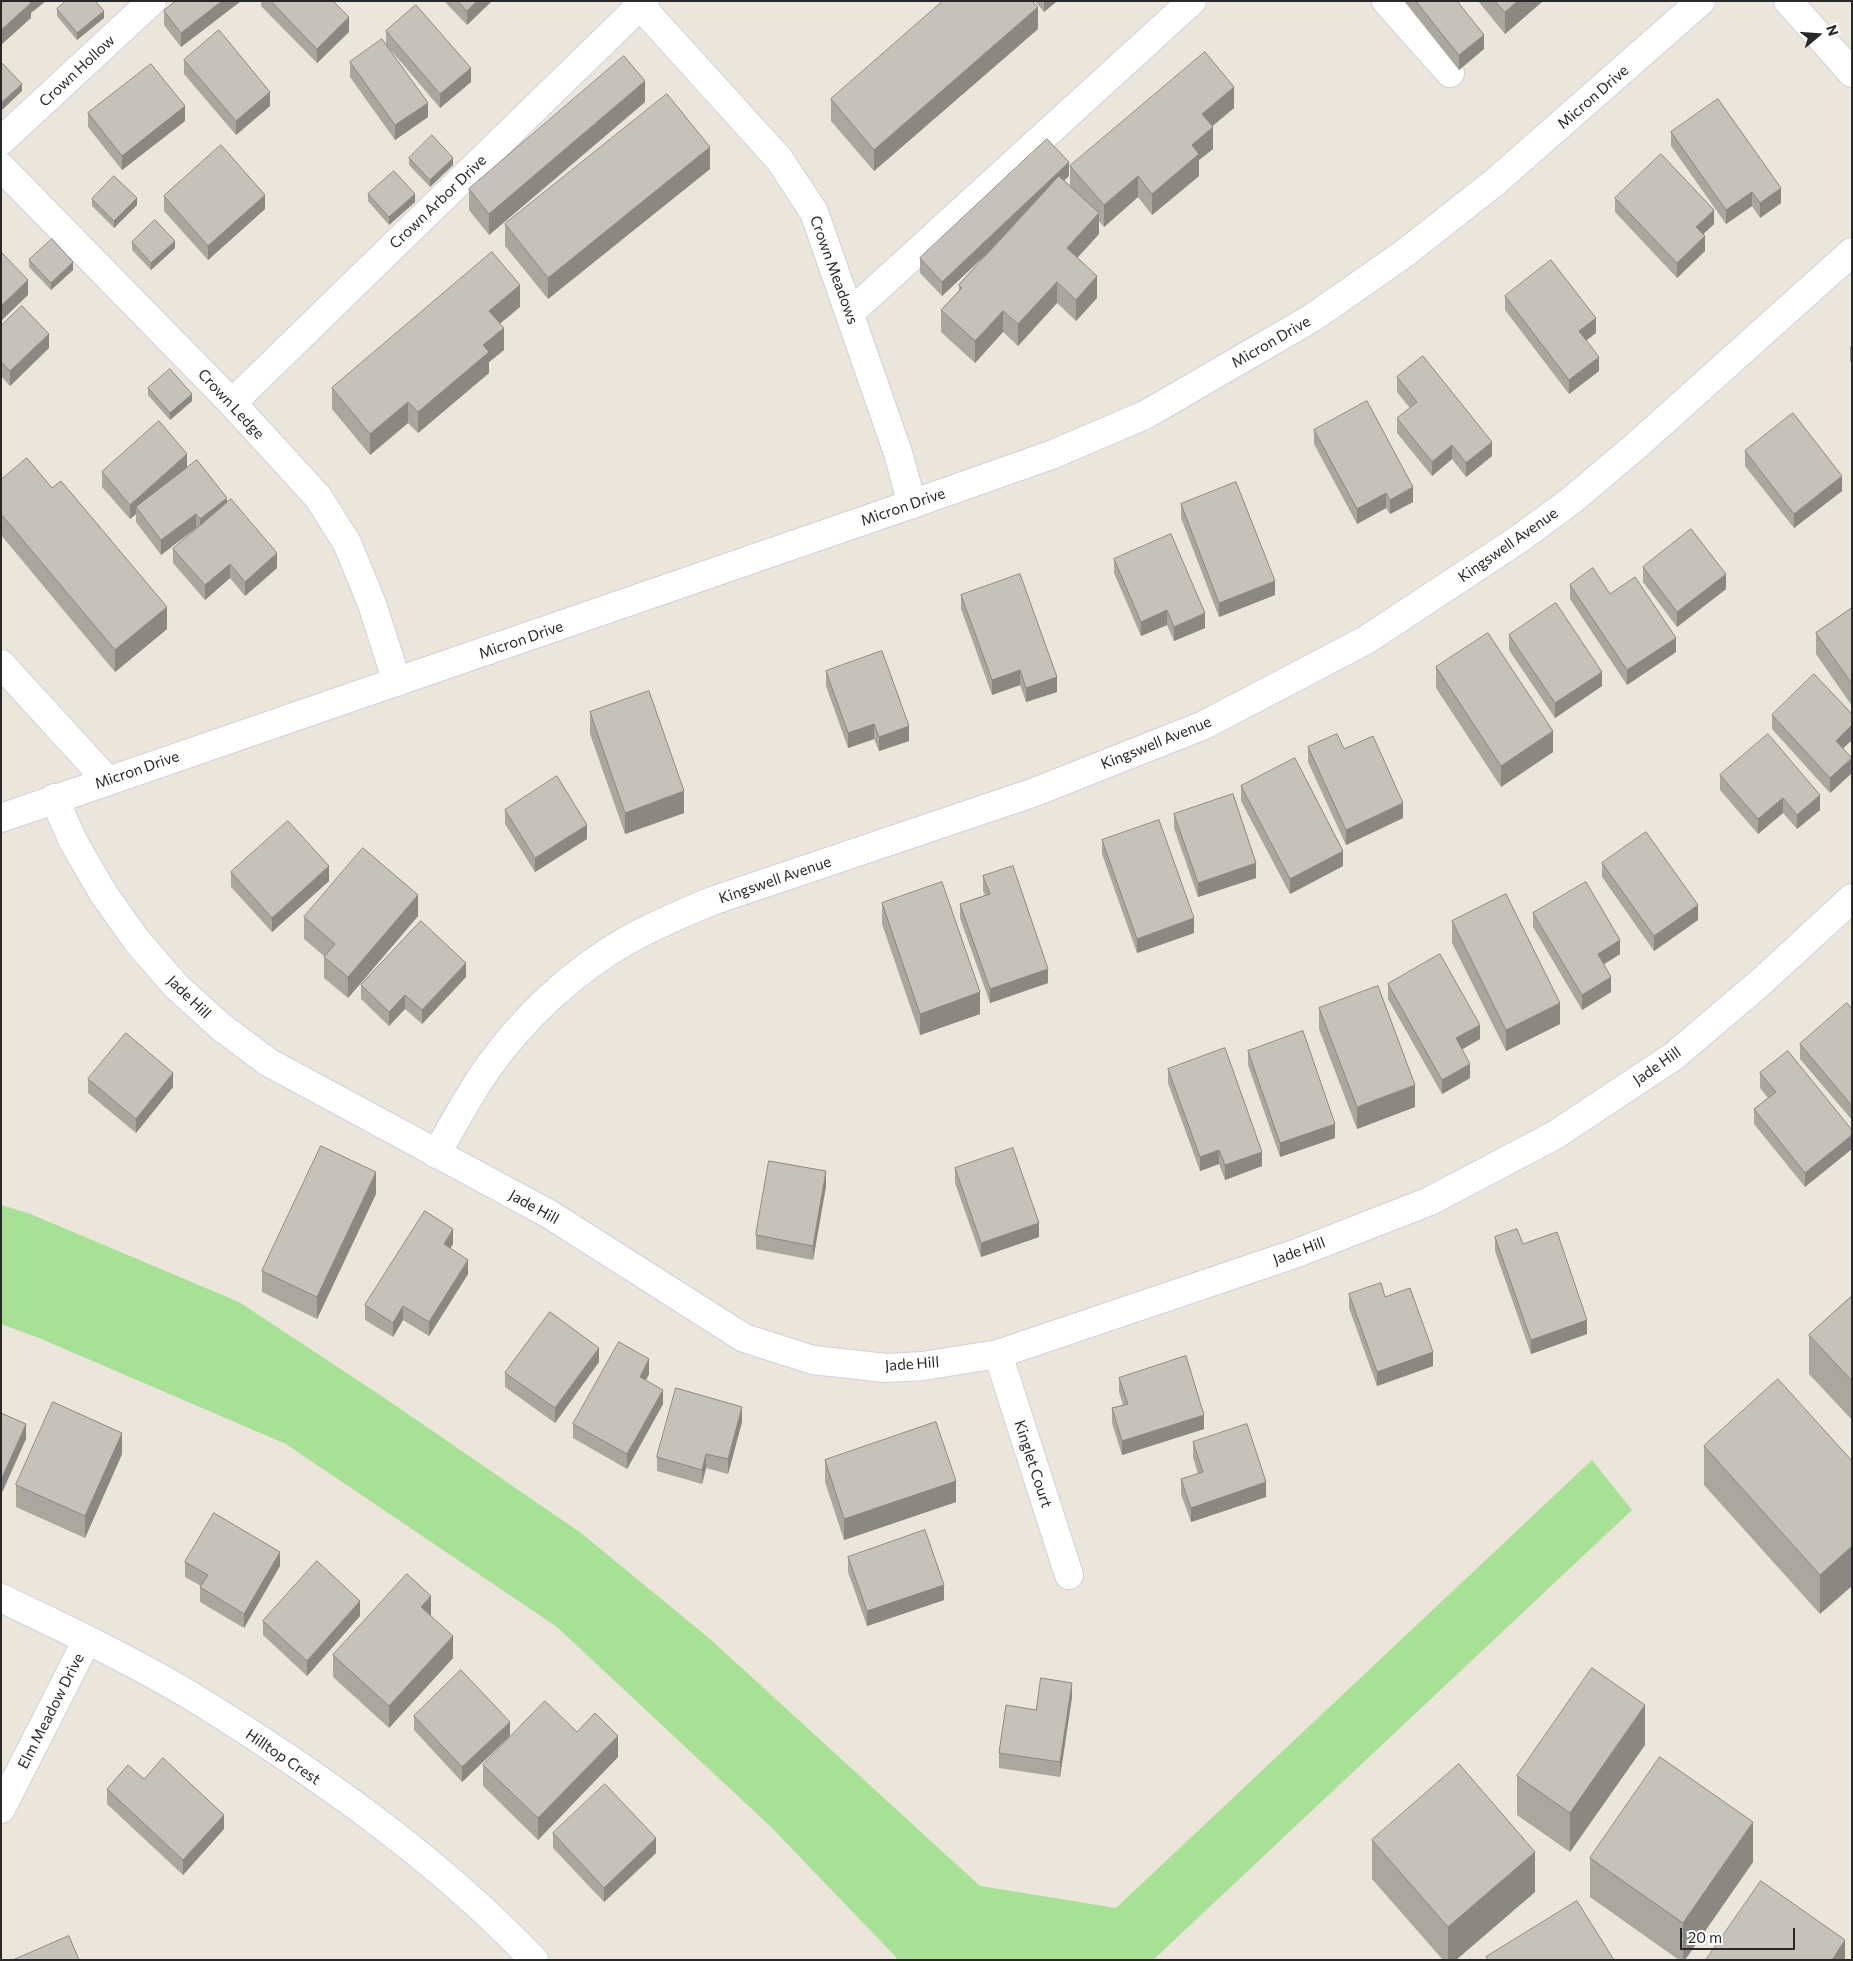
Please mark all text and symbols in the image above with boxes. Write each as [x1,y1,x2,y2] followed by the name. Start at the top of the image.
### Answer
[1793,10,1843,60] north arrow
[1823,23,1842,38] text: N
[35,31,119,111] street label: Crown Hollow
[1554,61,1632,133] street label: Micron Drive
[386,151,490,253] street label: Crown Arbor Drive
[806,213,862,327] street label: Crown Meadows
[1228,312,1314,372] street label: Micron Drive
[194,365,268,443] street label: Crown Ledge
[858,484,948,530] street label: Micron Drive
[1455,504,1561,586] street label: Kingswell Avenue
[476,617,566,663] street label: Micron Drive
[1098,713,1214,773] street label: Kingswell Avenue
[92,747,182,793] street label: Micron Drive
[717,852,833,908] street label: Kingswell Avenue
[163,972,215,1022] street label: Jade Hill
[1630,1043,1684,1089] street label: Jade Hill
[506,1186,562,1228] street label: Jade Hill
[1270,1233,1328,1269] street label: Jade Hill
[884,1353,940,1375] street label: Jade Hill
[1010,1418,1056,1510] street label: Kinglet Court
[14,1650,88,1772] street label: Elm Meadow Drive
[242,1725,324,1789] street label: Hilltop Crest
[1683,1918,1798,1950] scale bar
[1688,1928,1722,1946] text: 20 m

